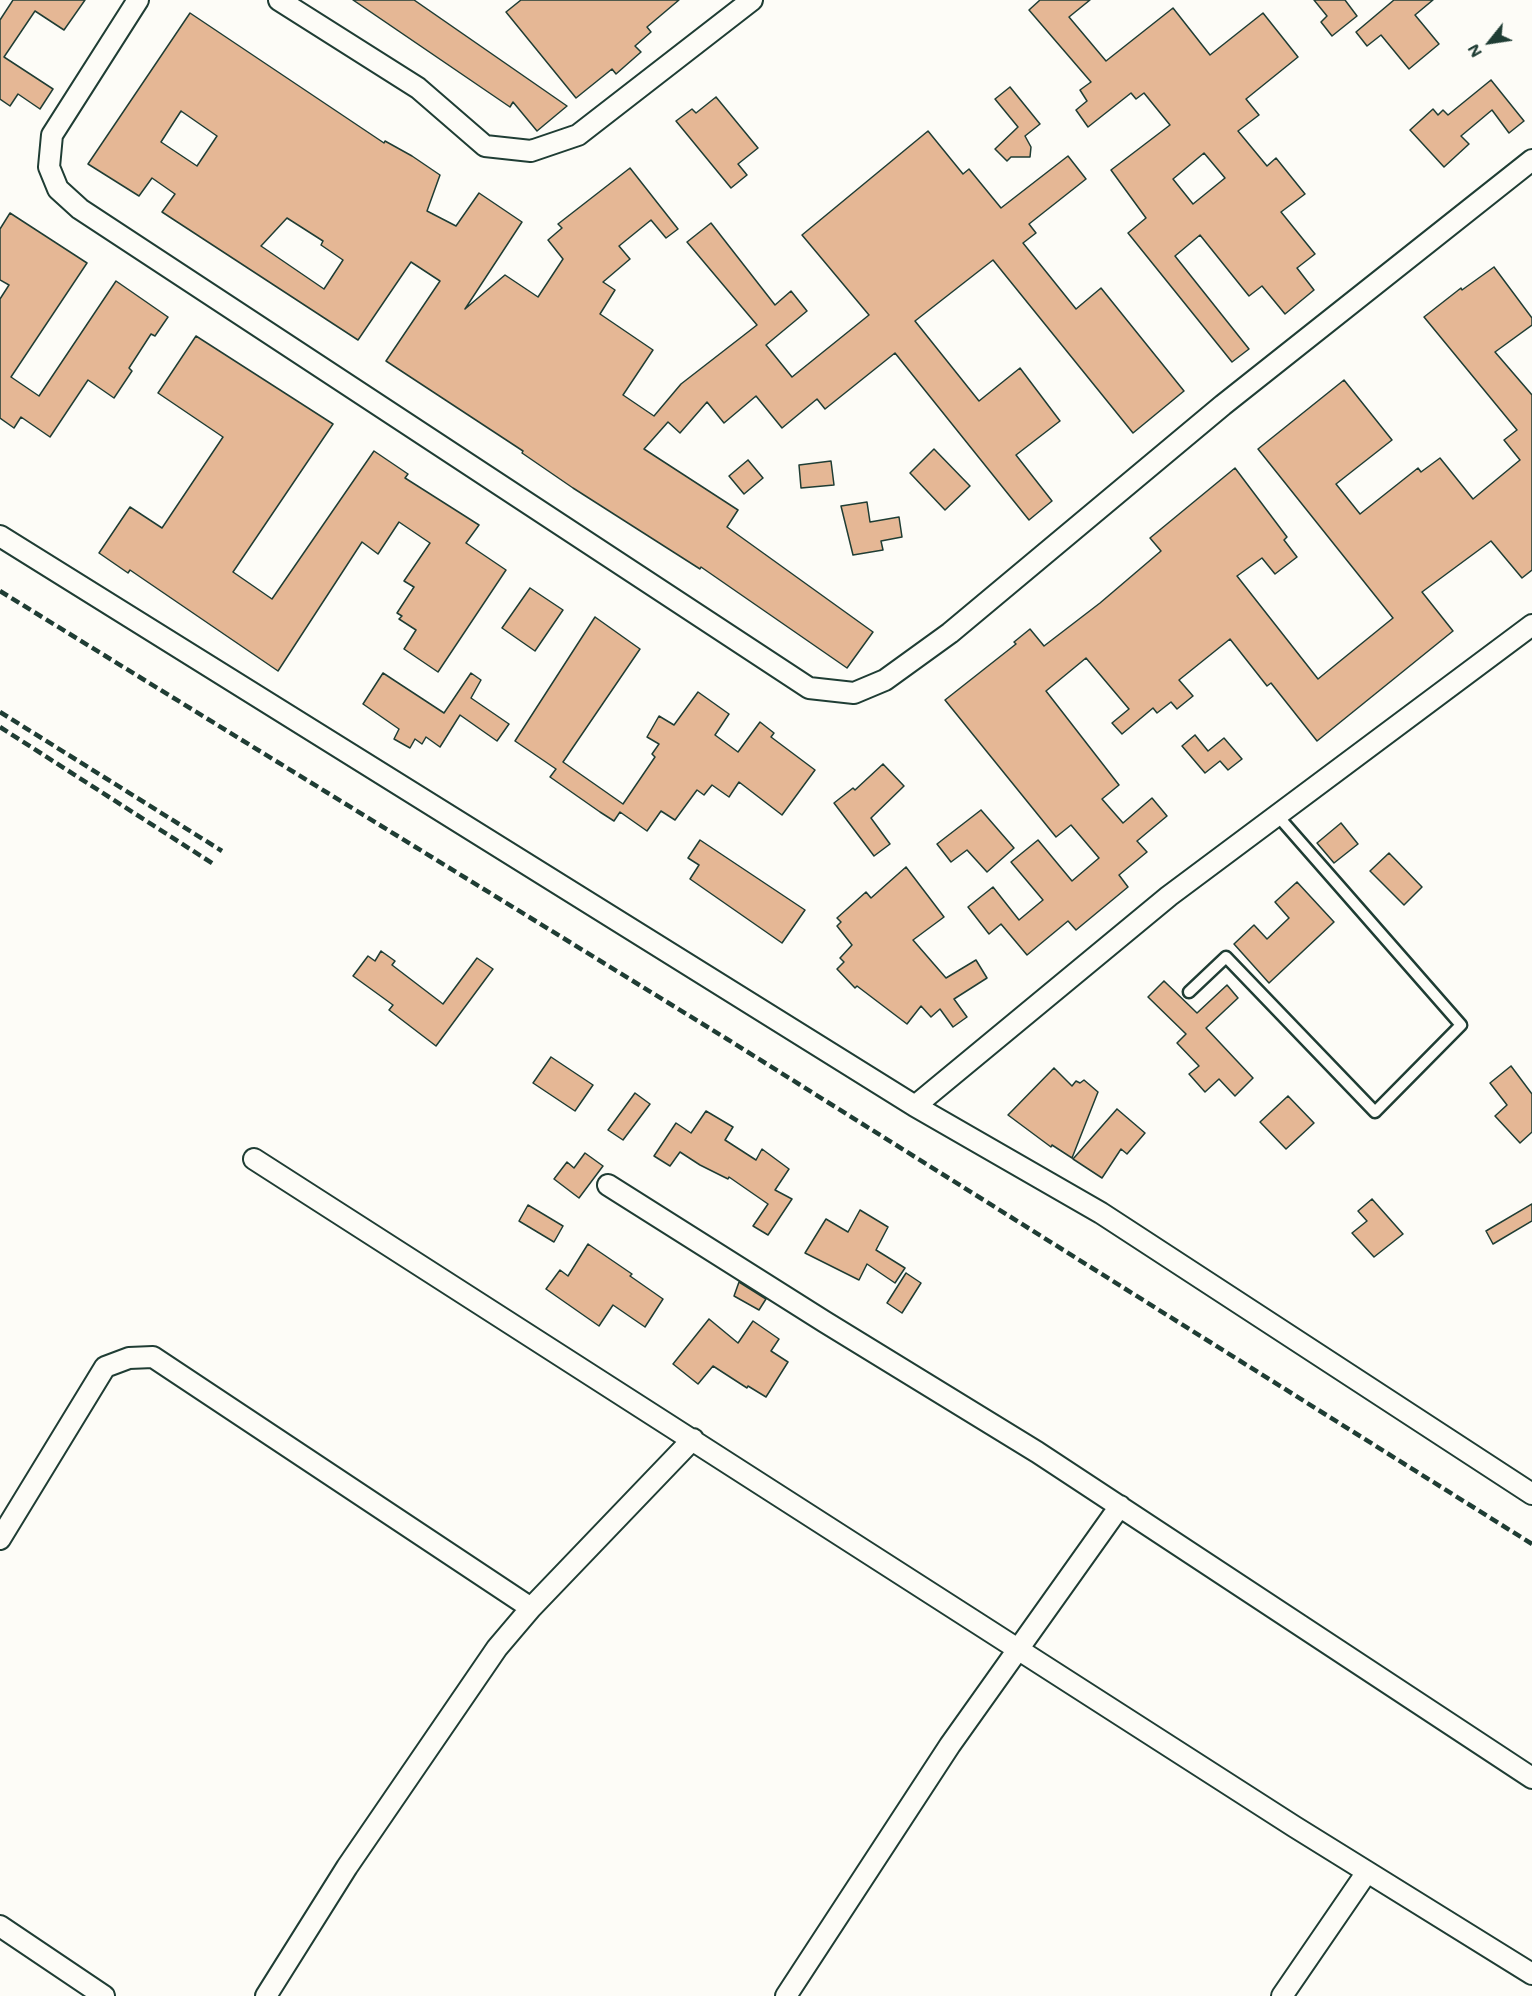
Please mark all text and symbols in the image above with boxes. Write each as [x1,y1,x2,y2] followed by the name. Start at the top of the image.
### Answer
[1460,12,1520,72] north arrow
[1462,41,1486,62] text: N

